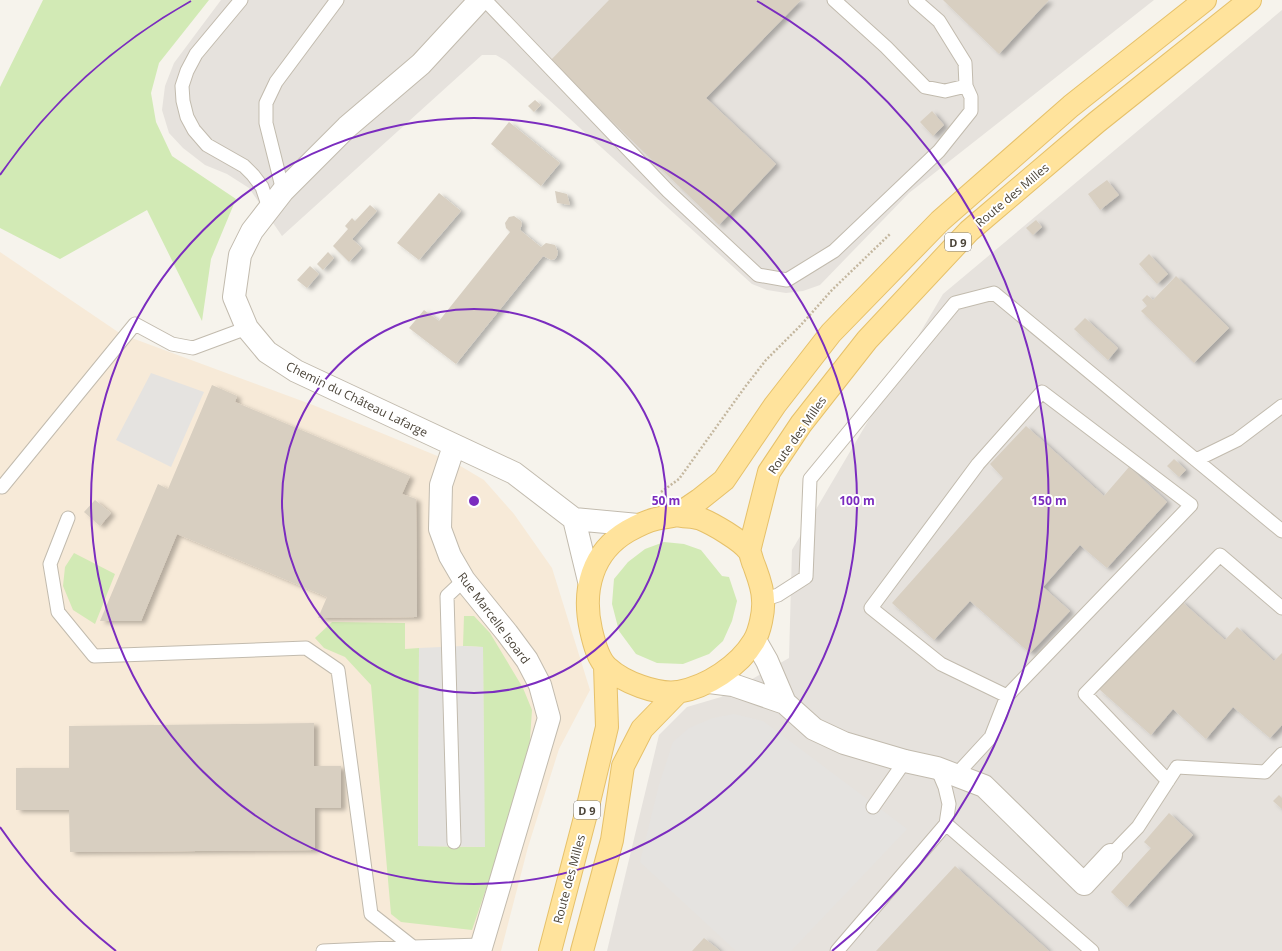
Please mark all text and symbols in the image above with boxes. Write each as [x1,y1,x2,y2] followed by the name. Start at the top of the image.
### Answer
[972,159,1053,231] street label: Route des Milles
[945,233,971,251] road number: D 9
[283,357,431,441] street label: Chemin du Château Lafarge
[764,392,830,477] street label: Route des Milles
[652,492,680,509] text: 50 m
[839,492,875,509] text: 100 m
[1031,492,1067,509] text: 150 m
[467,494,481,508] centre of rings
[454,569,534,667] street label: Rue Marcelle Isoard
[574,801,600,819] road number: D 9
[549,832,589,925] street label: Route des Milles

